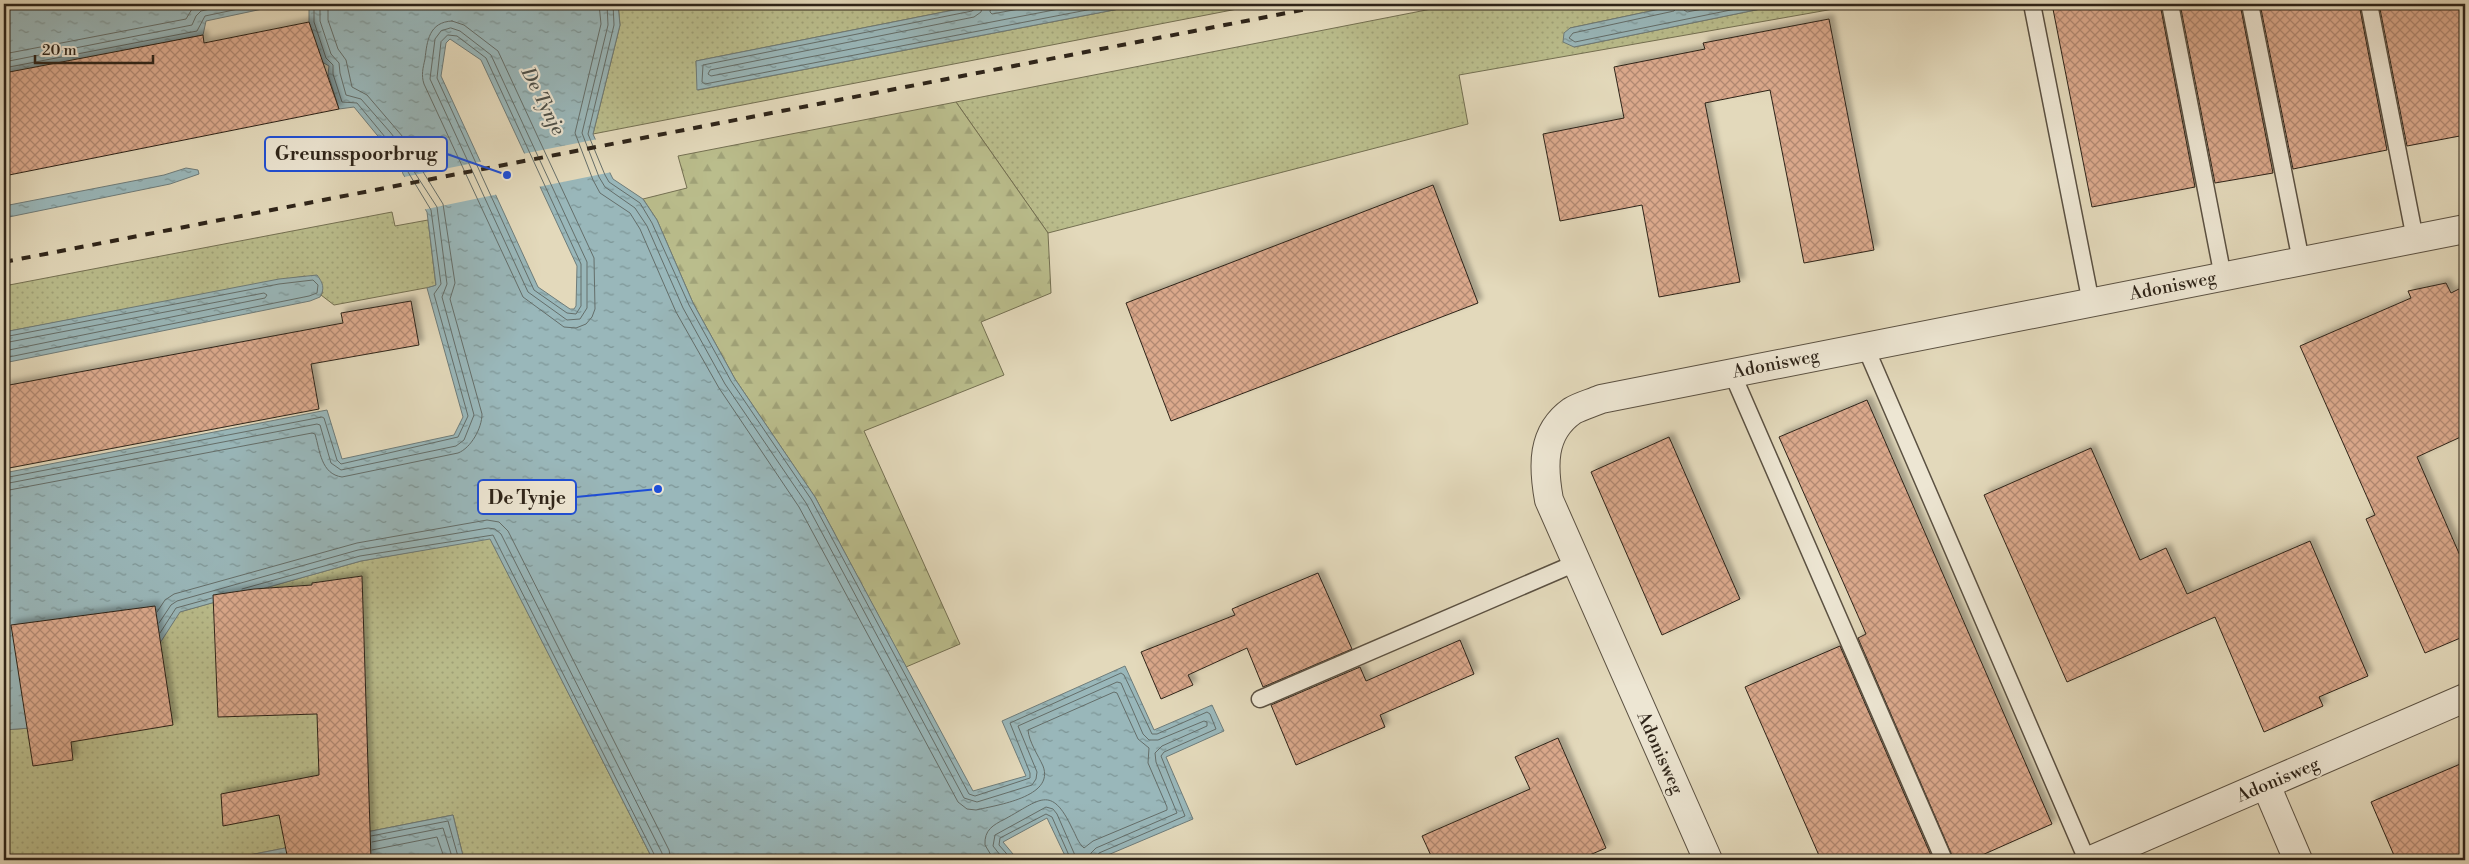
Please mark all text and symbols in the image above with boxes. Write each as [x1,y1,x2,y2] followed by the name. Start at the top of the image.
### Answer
[35,32,152,64] scale bar
[42,41,77,60] text: 20 m
[515,62,570,139] water label: De Tynje
[265,137,447,171] callout: Greunsspoorbrug
[275,142,438,166] text: Greunsspoorbrug
[2127,266,2219,306] street label: Adonisweg
[1730,344,1822,384] street label: Adonisweg
[478,480,576,514] callout: De Tynje
[488,486,566,510] text: De Tynje
[1631,707,1689,798] street label: Adonisweg
[2232,752,2324,808] street label: Adonisweg

